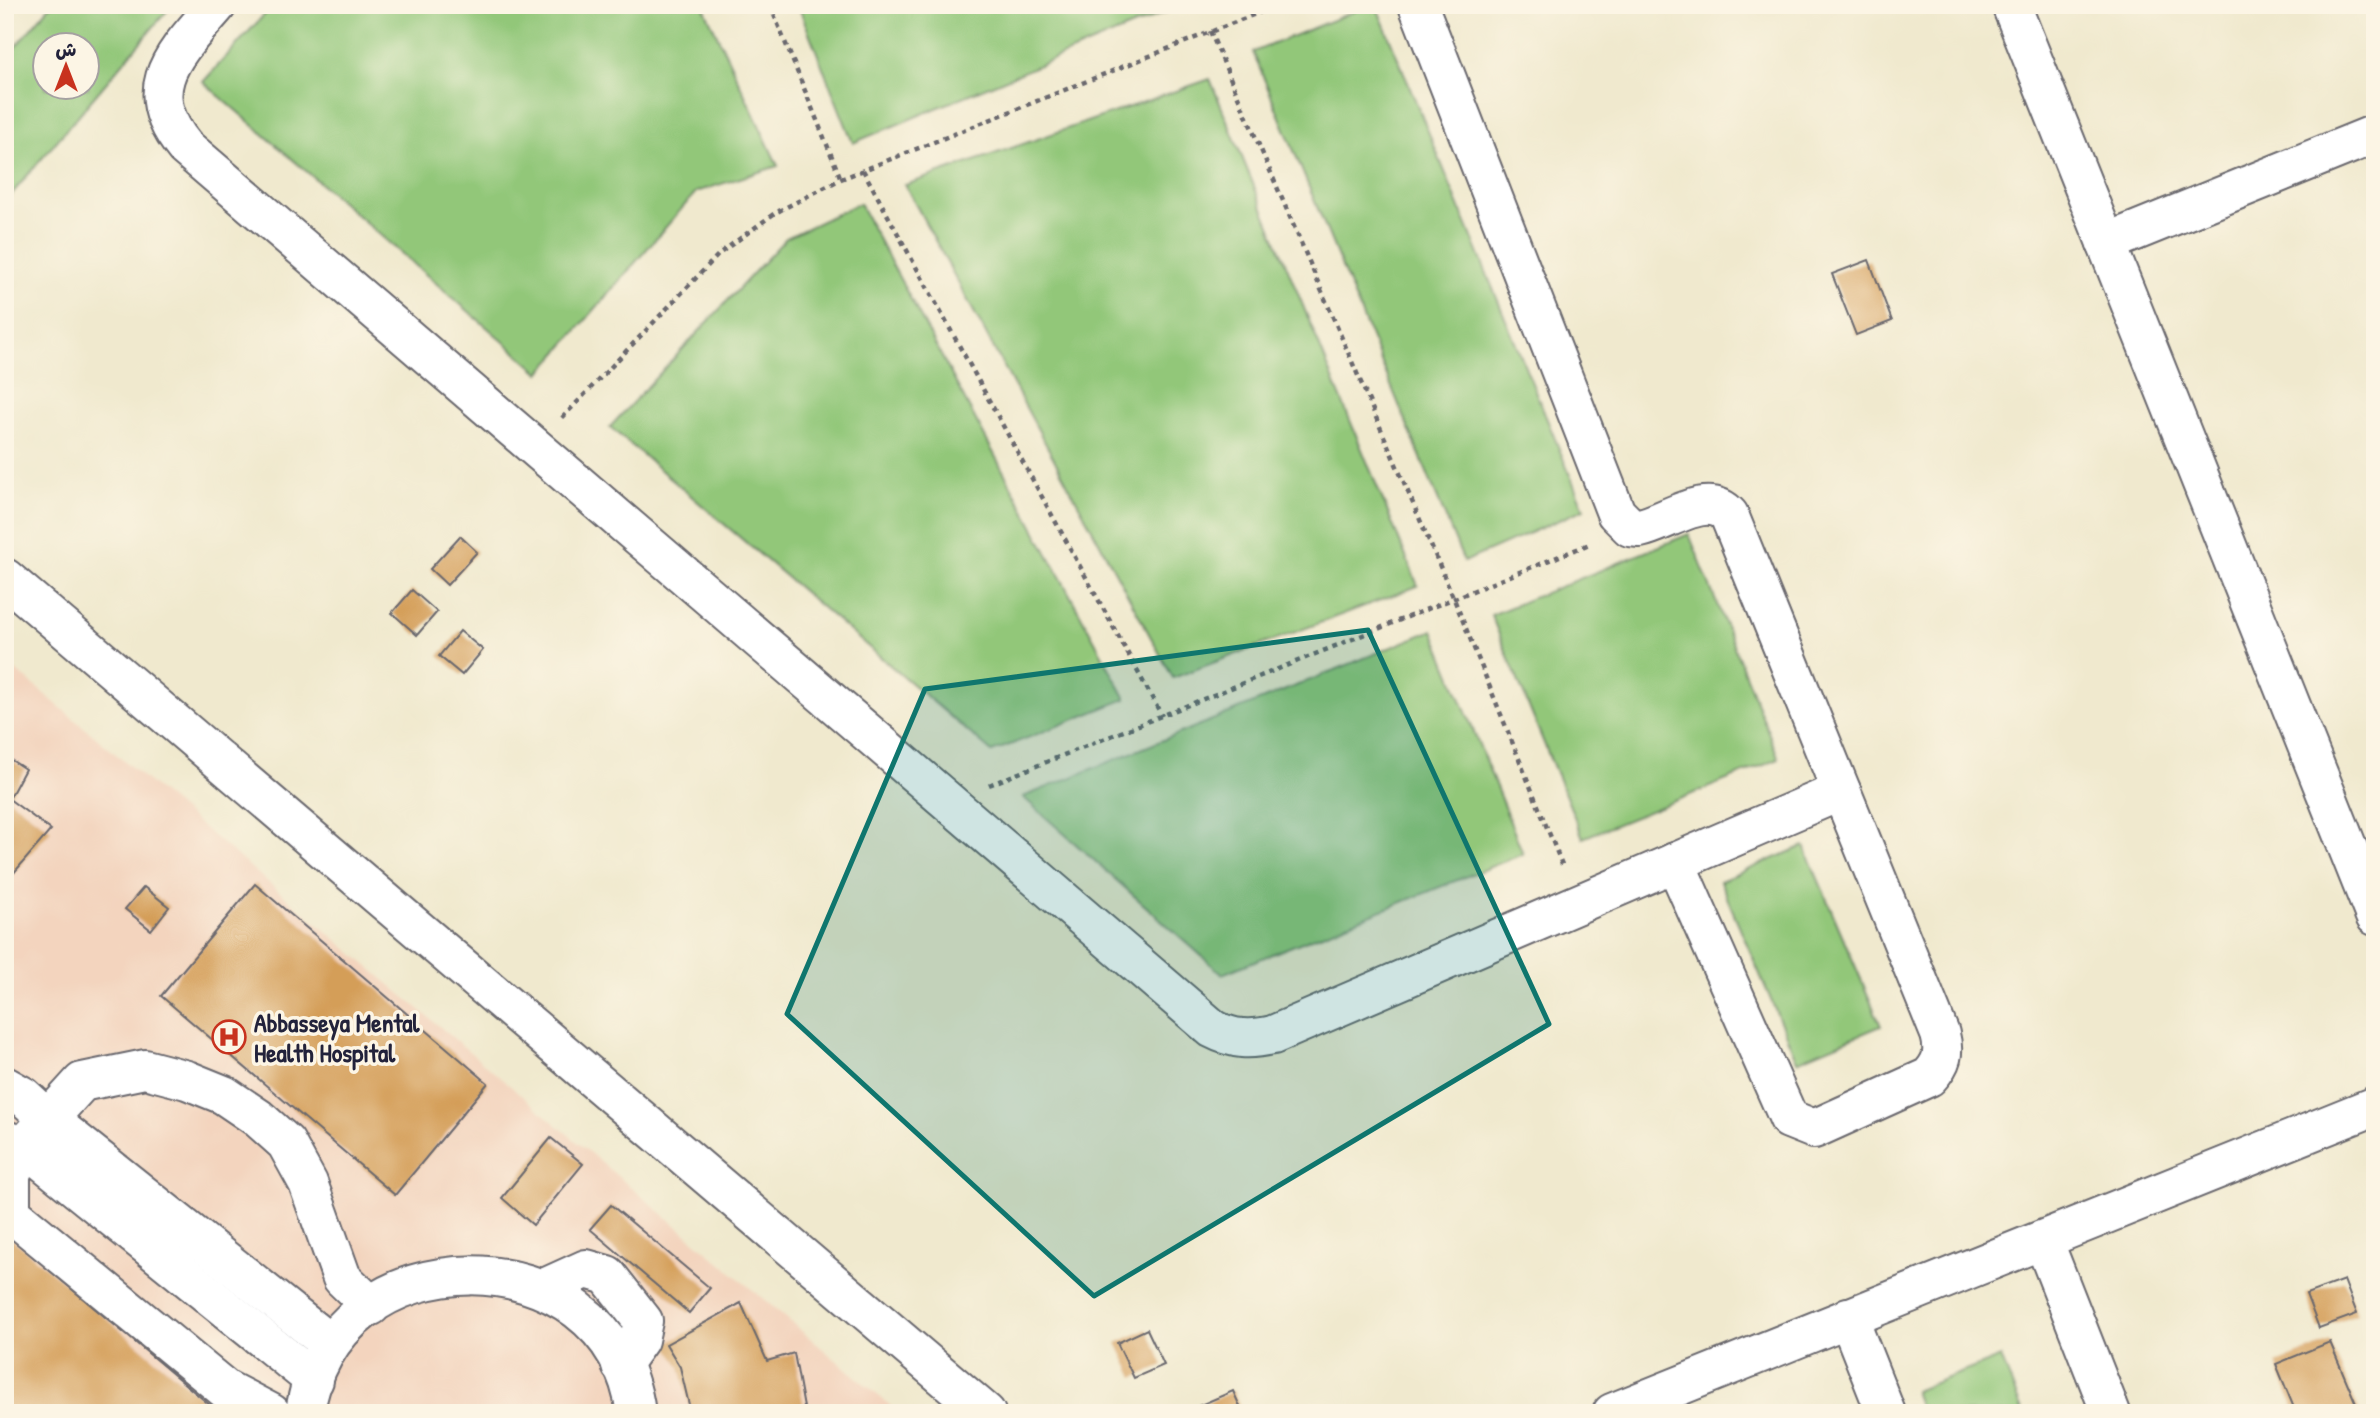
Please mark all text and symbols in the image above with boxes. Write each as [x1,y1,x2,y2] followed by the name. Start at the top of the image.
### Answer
[32,32,102,102] north arrow
[56,36,77,62] text: ش
[254,1005,421,1071] place label: Abbasseya Mental Health Hospital
[210,1018,248,1056] hospital icon: Abbasseya Mental Health Hospital

